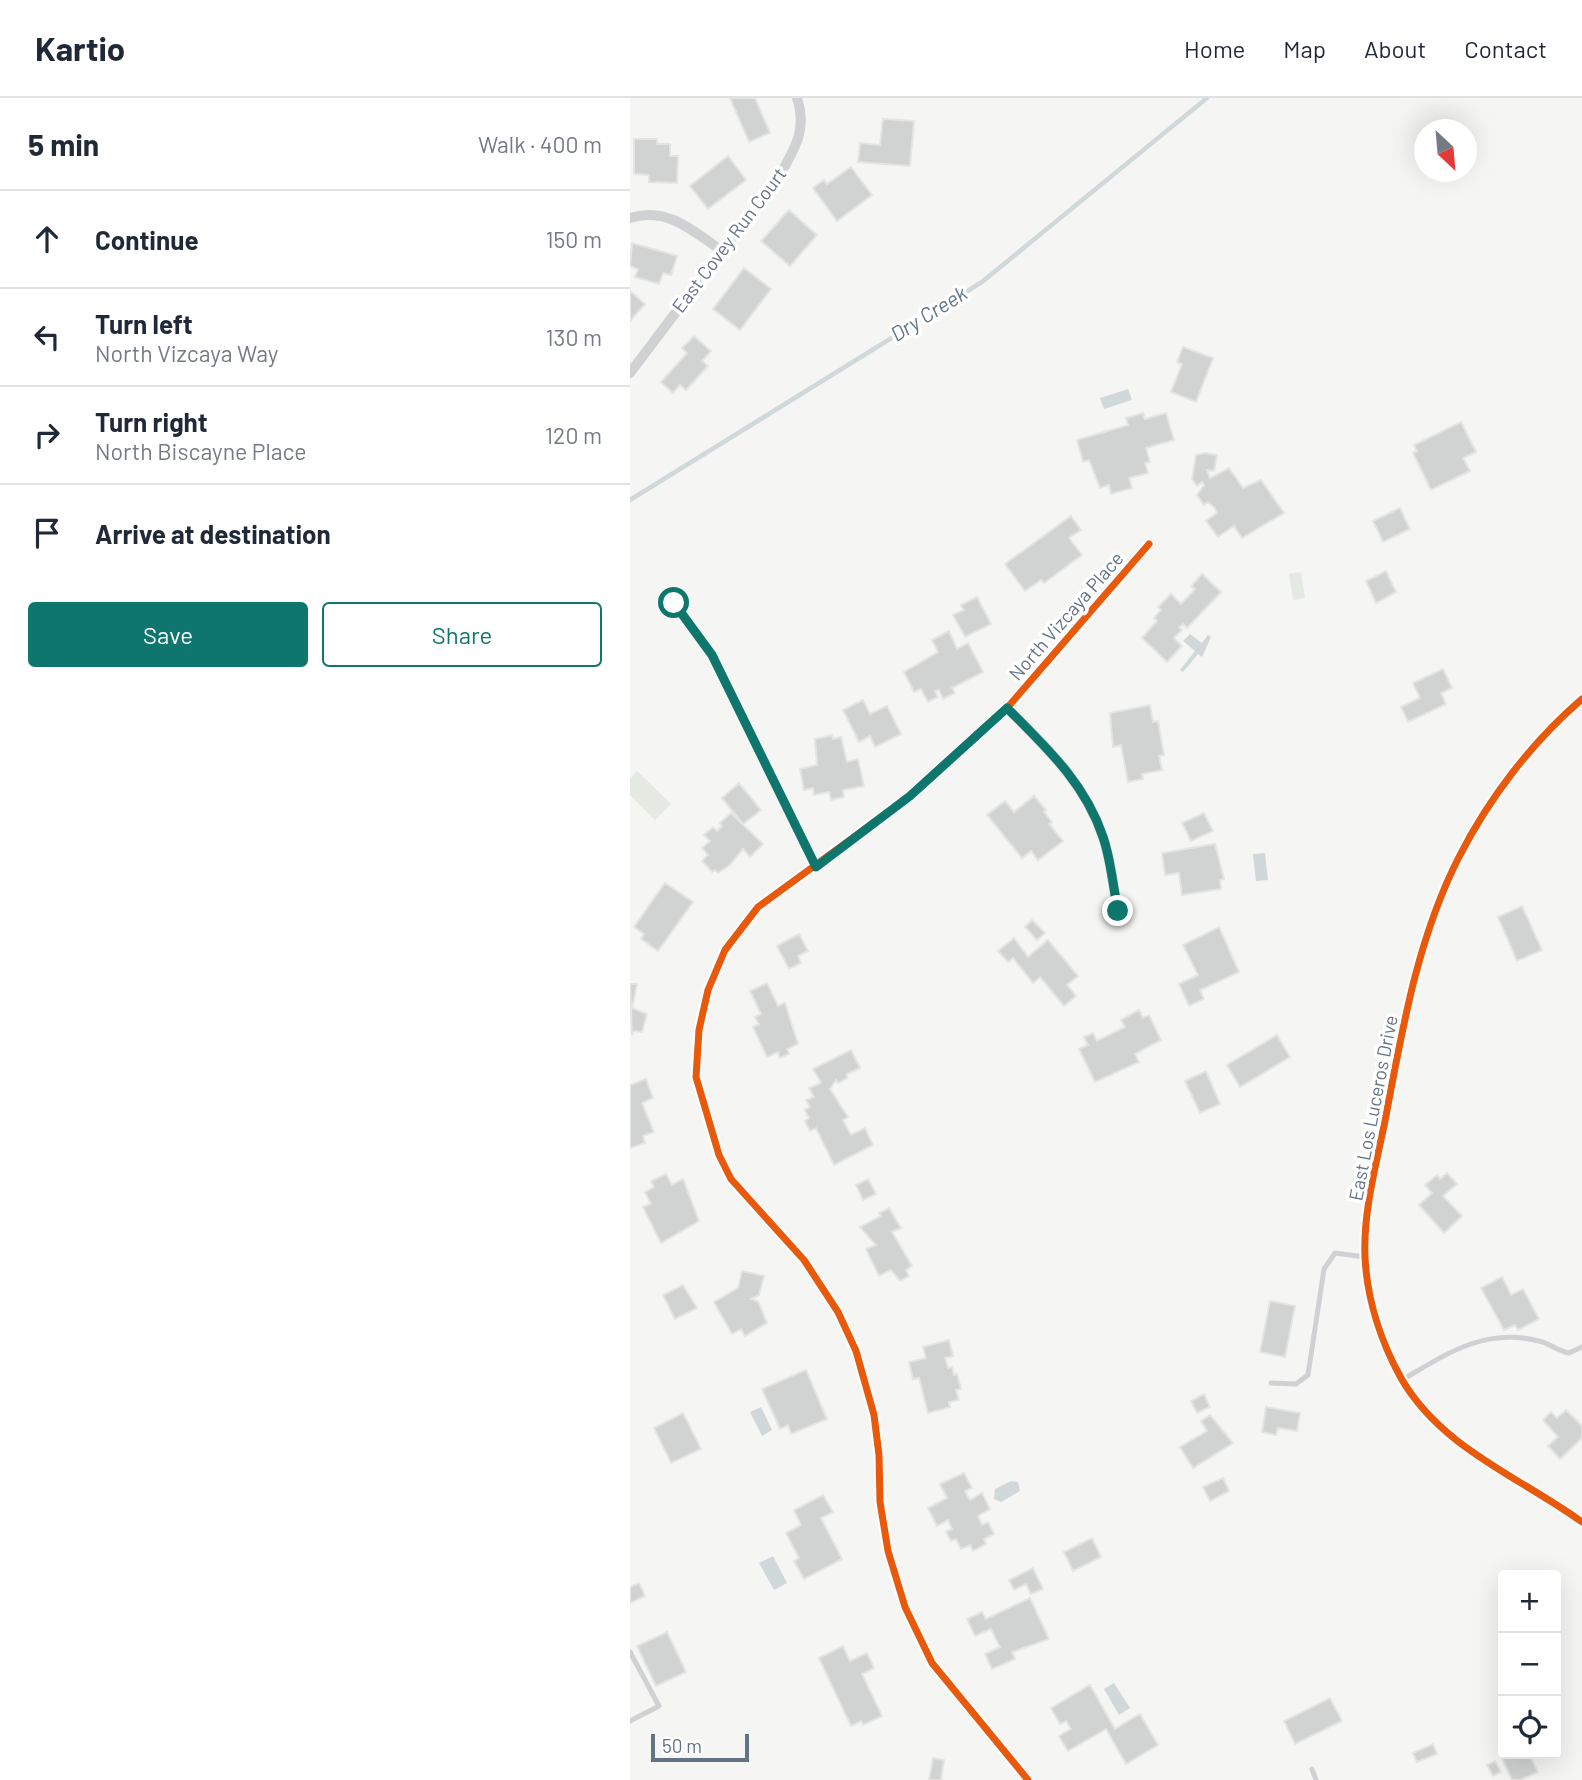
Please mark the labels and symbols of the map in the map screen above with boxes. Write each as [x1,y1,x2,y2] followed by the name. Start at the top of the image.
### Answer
[1414,119,1477,182] north arrow
[667,163,791,317] street label: East Covey Run Court
[885,279,972,346] water label: Dry Creek
[1004,547,1128,685] street label: North Vizcaya Place
[658,587,689,618] route start
[1102,895,1133,926] route end
[1343,1013,1402,1203] street label: East Los Luceros Drive
[651,1731,749,1763] scale bar

